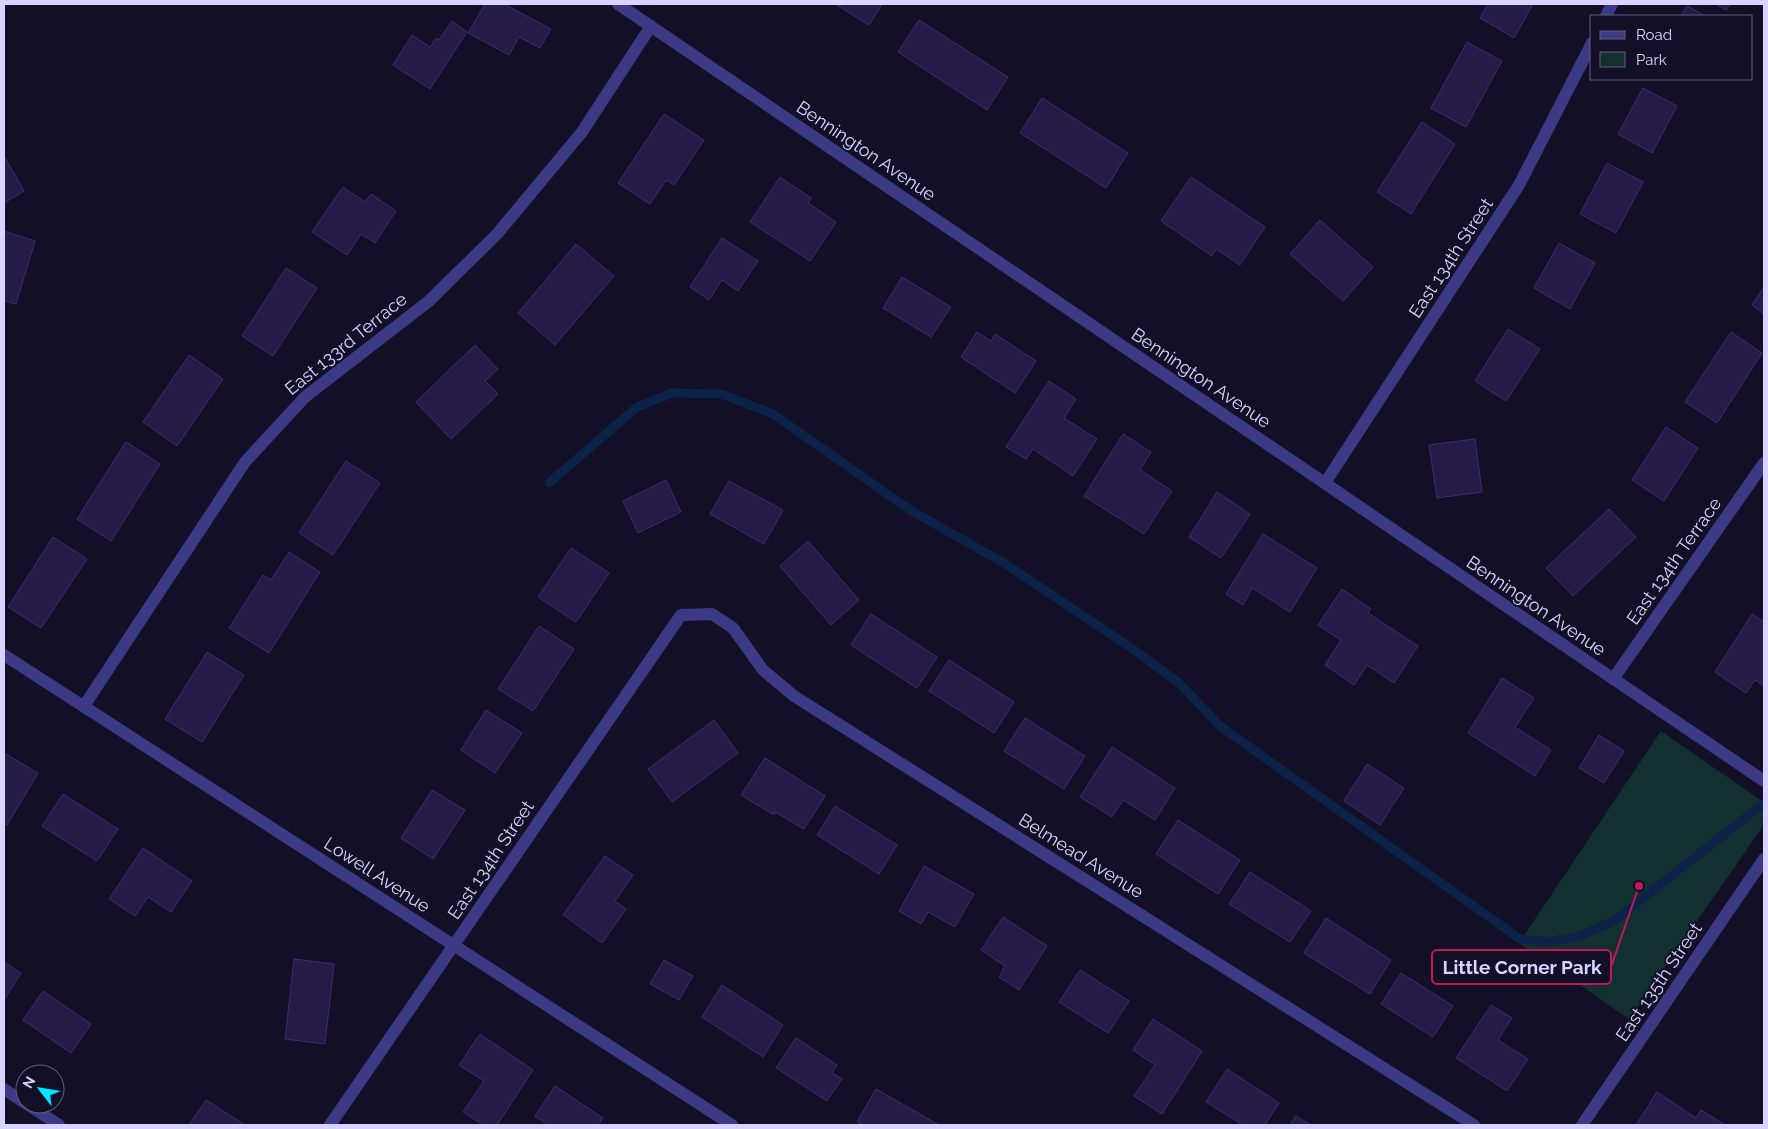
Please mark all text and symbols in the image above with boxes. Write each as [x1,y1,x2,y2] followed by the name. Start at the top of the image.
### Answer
[1590,15,1753,80] legend
[1636,26,1672,44] text: Road
[1636,51,1667,69] text: Park
[793,96,940,205] street label: Bennington Avenue
[1404,194,1497,321] street label: East 134th Street
[281,288,411,399] street label: East 133rd Terrace
[1128,323,1275,432] street label: Bennington Avenue
[1622,493,1725,628] street label: East 134th Terrace
[1463,551,1610,660] street label: Bennington Avenue
[443,797,538,923] street label: East 134th Street
[1015,809,1148,903] street label: Belmead Avenue
[320,833,435,917] street label: Lowell Avenue
[1611,919,1706,1045] street label: East 135th Street
[1432,950,1611,984] callout: Little Corner Park
[1442,956,1602,978] text: Little Corner Park
[15,1064,65,1114] north arrow
[19,1074,38,1091] text: N

